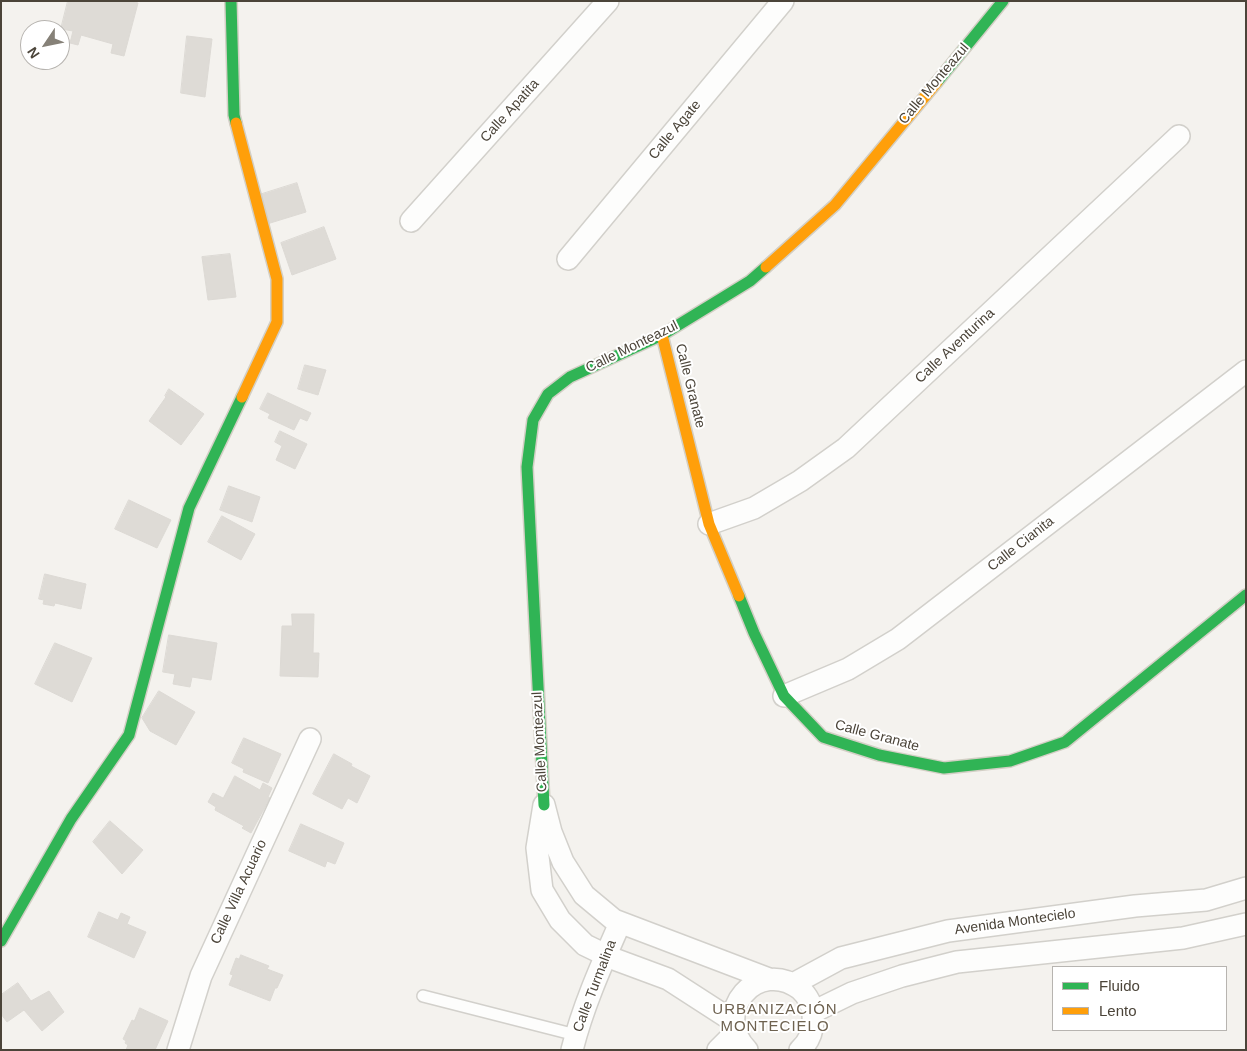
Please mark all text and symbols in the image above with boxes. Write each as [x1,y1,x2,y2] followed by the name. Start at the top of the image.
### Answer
[20,20,70,70] north arrow
[895,40,973,128] street label: Calle Monteazul
[24,44,43,61] text: N
[477,76,543,146] street label: Calle Apatita
[645,97,705,163] street label: Calle Agate
[912,305,998,387] street label: Calle Aventurina
[583,317,681,377] street label: Calle Monteazul
[671,342,709,430] street label: Calle Granate
[985,513,1057,575] street label: Calle Cianita
[529,691,551,793] street label: Calle Monteazul
[833,717,921,755] street label: Calle Granate
[207,837,271,947] street label: Calle Villa Acuario
[953,905,1077,939] street label: Avenida Montecielo
[570,937,620,1035] street label: Calle Turmalina
[1052,966,1227,1031] legend
[1099,977,1140,994] text: Fluido
[711,1001,839,1036] district label: URBANIZACIÓN MONTECIELO
[1099,1002,1137,1019] text: Lento

